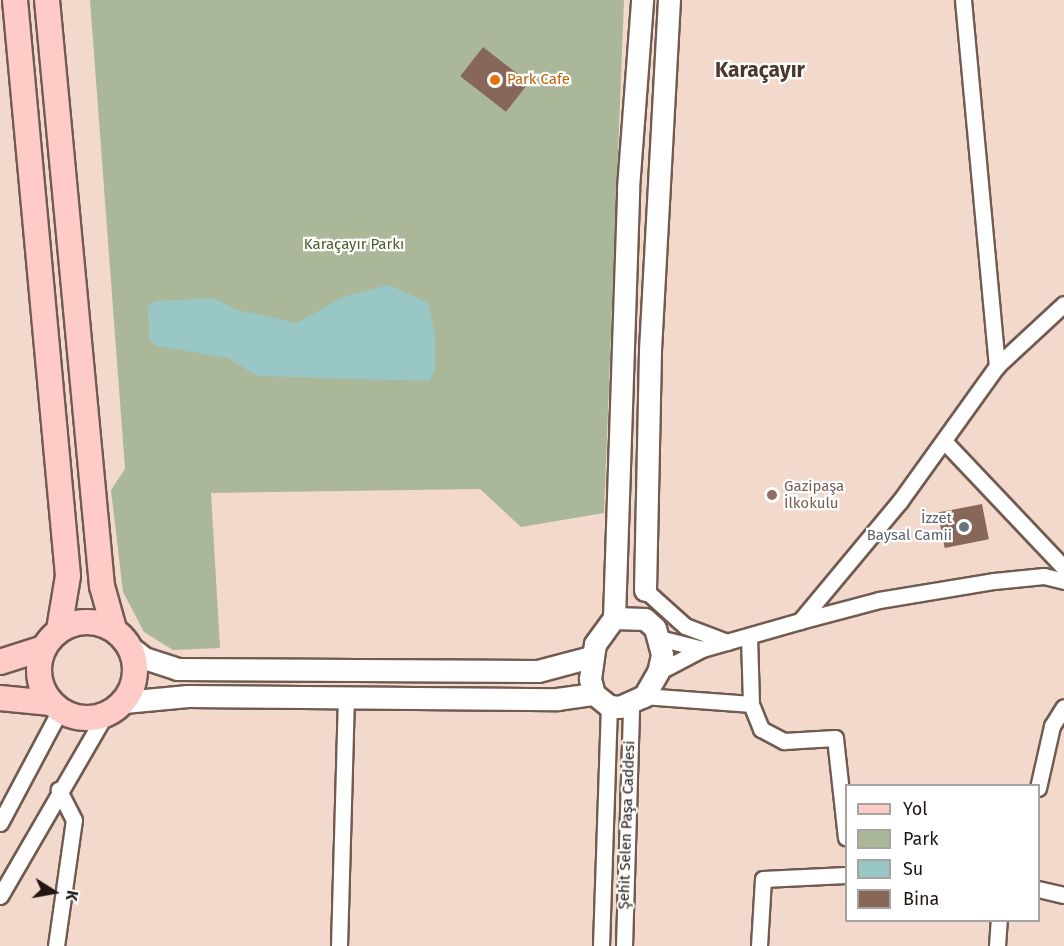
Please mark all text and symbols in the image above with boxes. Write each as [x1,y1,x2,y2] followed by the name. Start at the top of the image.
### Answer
[715,57,805,83] district label: Karaçayır
[507,71,570,89] place label: Park Cafe
[488,73,502,87] marker: Park Cafe
[304,236,404,254] park label: Karaçayır Parkı
[784,477,844,512] place label: Gazipaşa İlkokulu
[765,488,779,502] marker: Gazipaşa İlkokulu
[867,509,952,544] place label: İzzet Baysal Camii
[957,520,971,534] marker: İzzet Baysal Camii
[615,740,639,910] street label: Şehit Selen Paşa Caddesi
[845,784,1040,922] legend
[903,798,928,820] text: Yol
[903,828,938,850] text: Park
[903,858,923,880] text: Su
[24,862,84,922] north arrow
[903,888,939,910] text: Bina
[62,889,82,902] text: K

